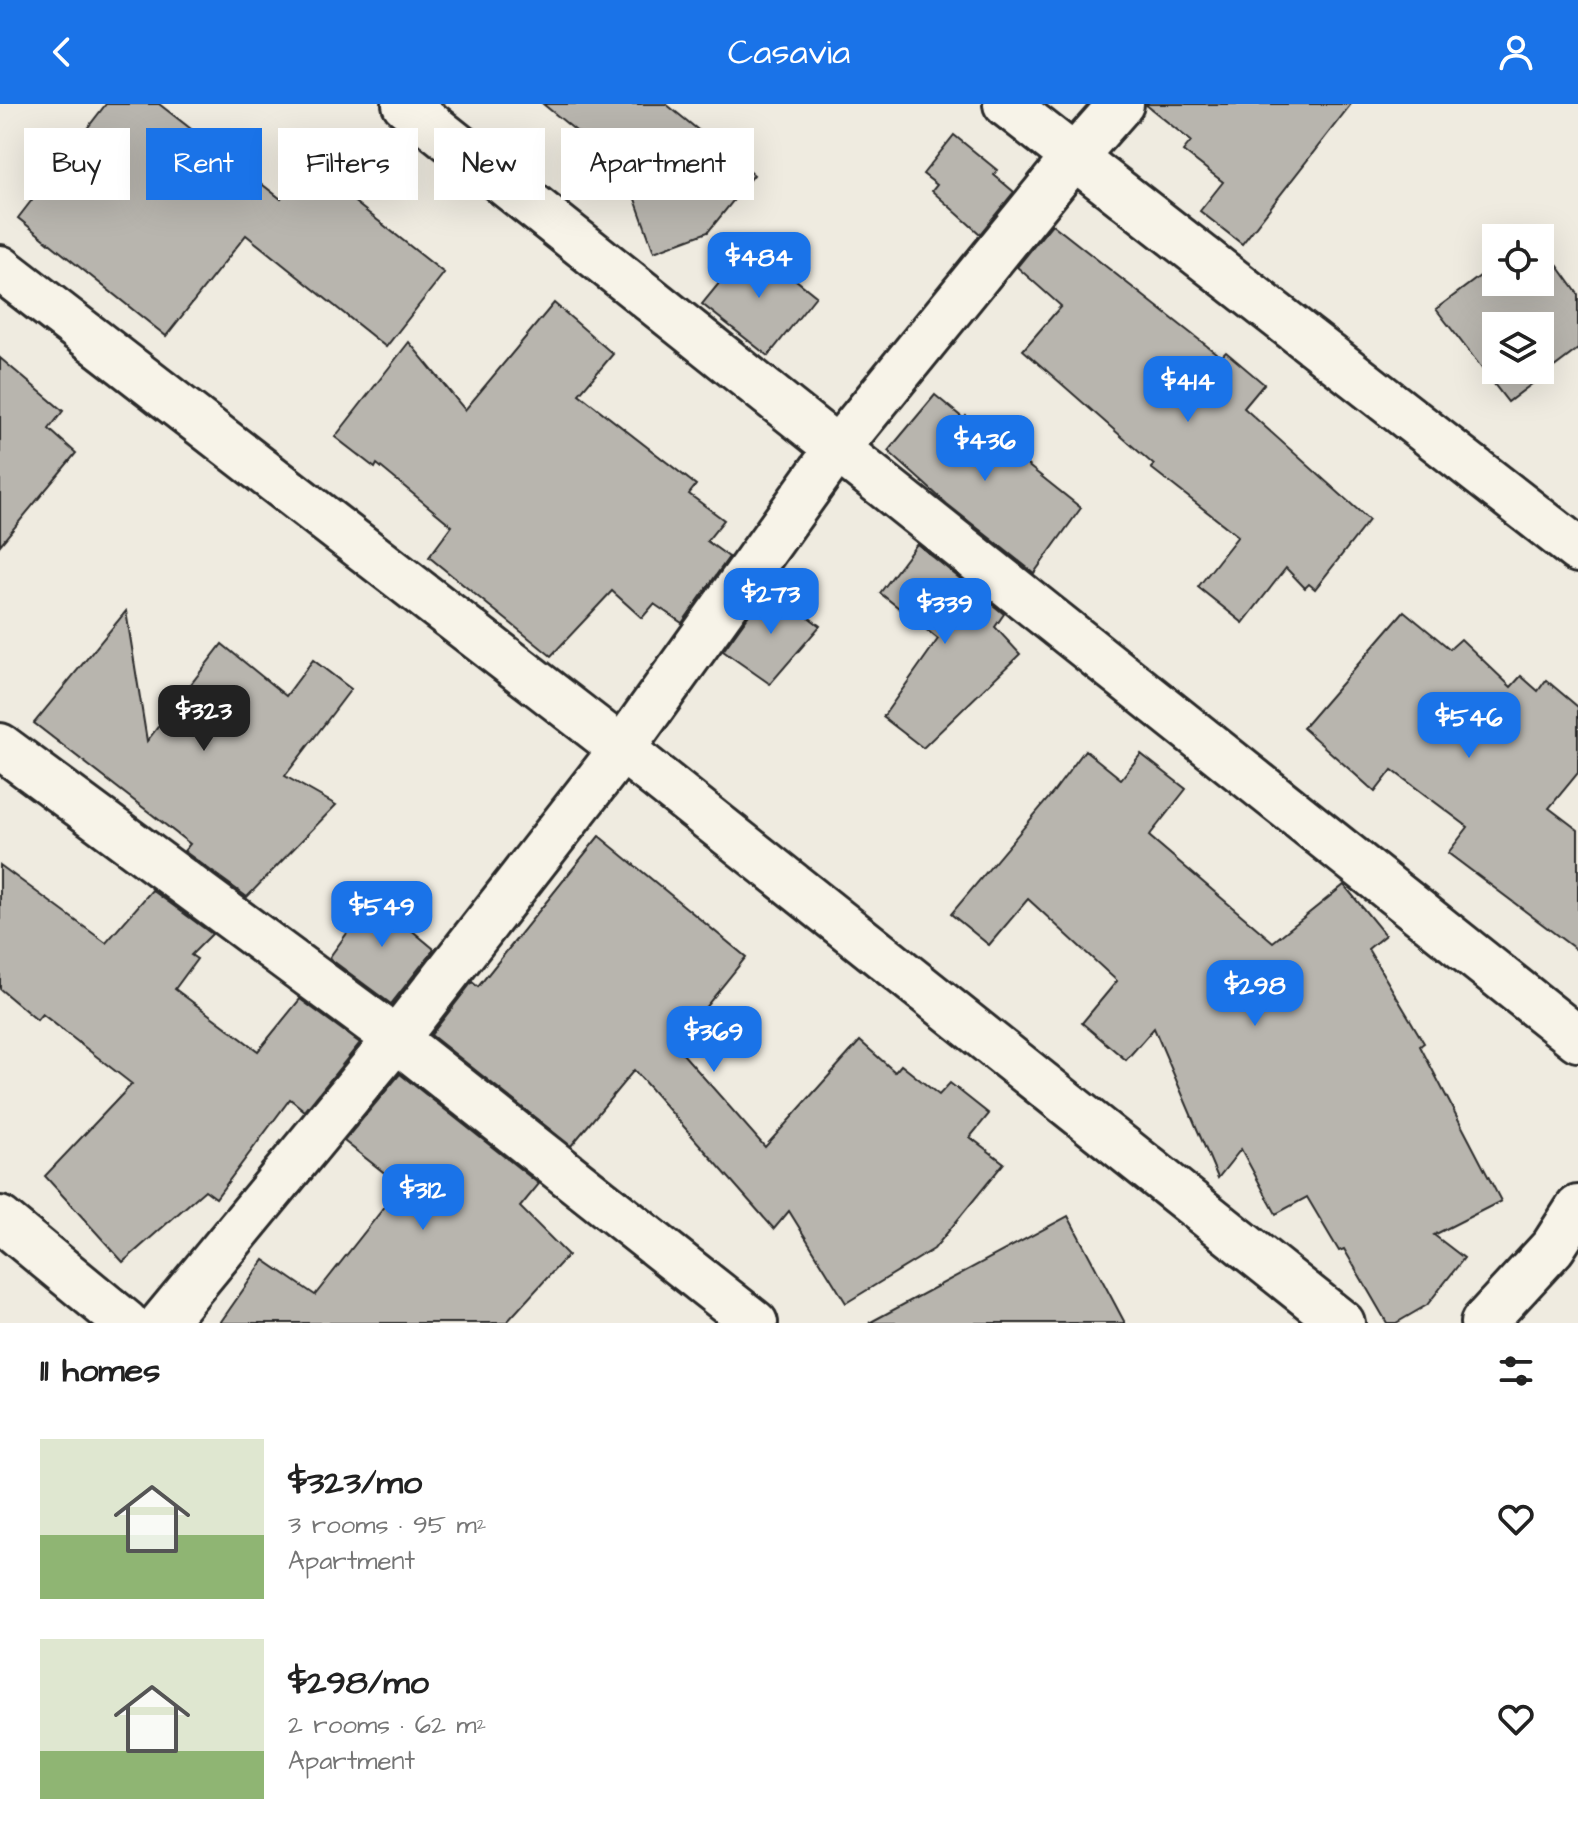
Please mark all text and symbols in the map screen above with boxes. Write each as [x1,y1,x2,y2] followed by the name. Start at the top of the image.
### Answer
[728,27,850,78] text: Casavia
[40,30,84,74] icon: back
[1494,30,1538,74] icon: person
[24,128,130,200] chip: Buy
[146,128,262,200] chip: Rent
[278,128,418,200] chip: Filters
[434,128,545,200] chip: New
[561,128,754,200] chip: Apartment
[1482,224,1554,384] map controls
[1482,224,1554,296] button: locate
[712,232,806,300] pin: $484
[726,240,792,276] text: $484
[1482,312,1554,384] button: layers
[1141,356,1235,424] pin: $414
[1161,364,1215,400] text: $414
[938,415,1032,483] pin: $436
[954,423,1016,459] text: $436
[724,568,818,636] pin: $273
[742,576,800,612] text: $273
[898,578,992,646] pin: $339
[917,586,973,622] text: $339
[157,685,251,753] pin: $323
[1422,692,1516,760] pin: $546
[176,693,232,729] text: $323
[1436,700,1502,736] text: $546
[335,881,429,949] pin: $549
[349,889,415,925] text: $549
[1208,960,1302,1028] pin: $298
[1224,968,1286,1004] text: $298
[667,1006,761,1074] pin: $369
[685,1014,743,1050] text: $369
[376,1164,470,1232] pin: $312
[400,1172,446,1208] text: $312
[40,1347,160,1395] text: 11 homes
[1494,1349,1538,1393] icon: filters
[288,1459,422,1507] text: $323/mo
[104,1471,200,1567] icon: home
[1494,1497,1538,1541] icon: heart
[288,1507,487,1543] text: 3 rooms · 95 m²
[288,1543,415,1579] text: Apartment
[288,1659,429,1707] text: $298/mo
[104,1671,200,1767] icon: home
[1494,1697,1538,1741] icon: heart
[288,1707,486,1743] text: 2 rooms · 62 m²
[288,1743,415,1779] text: Apartment

